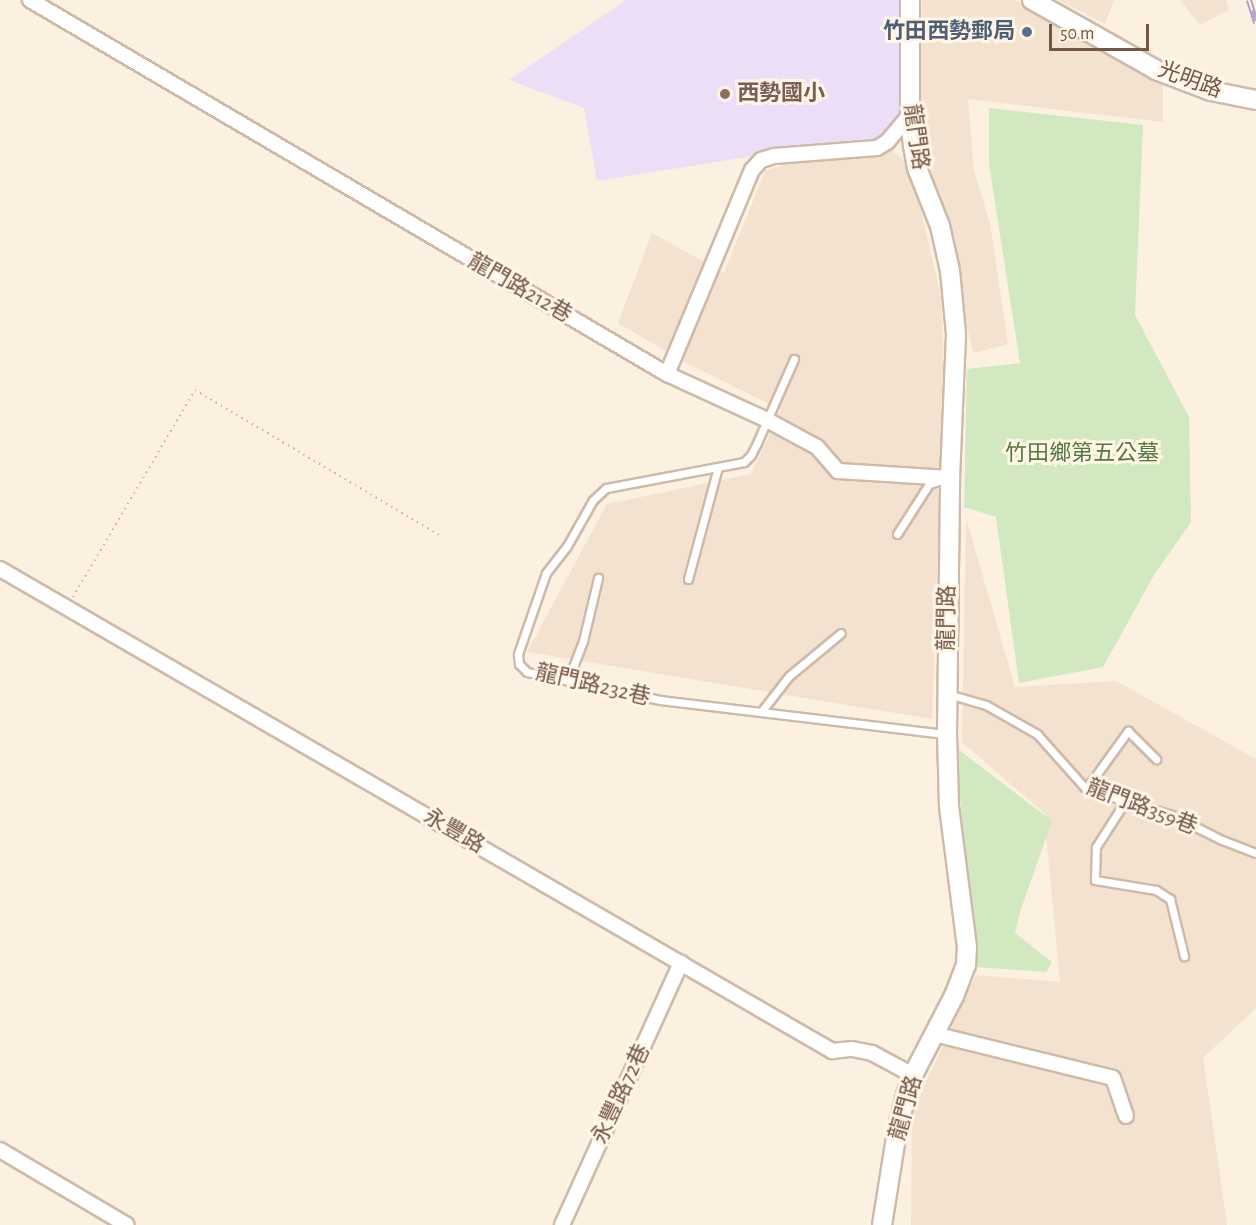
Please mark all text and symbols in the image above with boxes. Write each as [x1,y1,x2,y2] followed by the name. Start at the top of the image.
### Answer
[1052,12,1152,50] scale bar
[883,19,1015,45] place label: 竹田西勢郵局
[1020,25,1034,39] marker: 竹田西勢郵局
[1060,25,1094,43] text: 50 m
[1154,56,1226,104] street label: 光明路
[737,81,825,107] place label: 西勢國小
[718,87,732,101] marker: 西勢國小
[898,102,934,172] street label: 龍門路
[463,248,577,328] street label: 龍門路212巷
[1005,441,1159,467] park label: 竹田鄉第五公墓
[933,585,961,651] street label: 龍門路
[533,659,653,711] street label: 龍門路232巷
[1083,774,1201,840] street label: 龍門路359巷
[419,803,489,859] street label: 永豐路
[586,1040,656,1148] street label: 永豐路72巷
[884,1073,928,1143] street label: 龍門路

